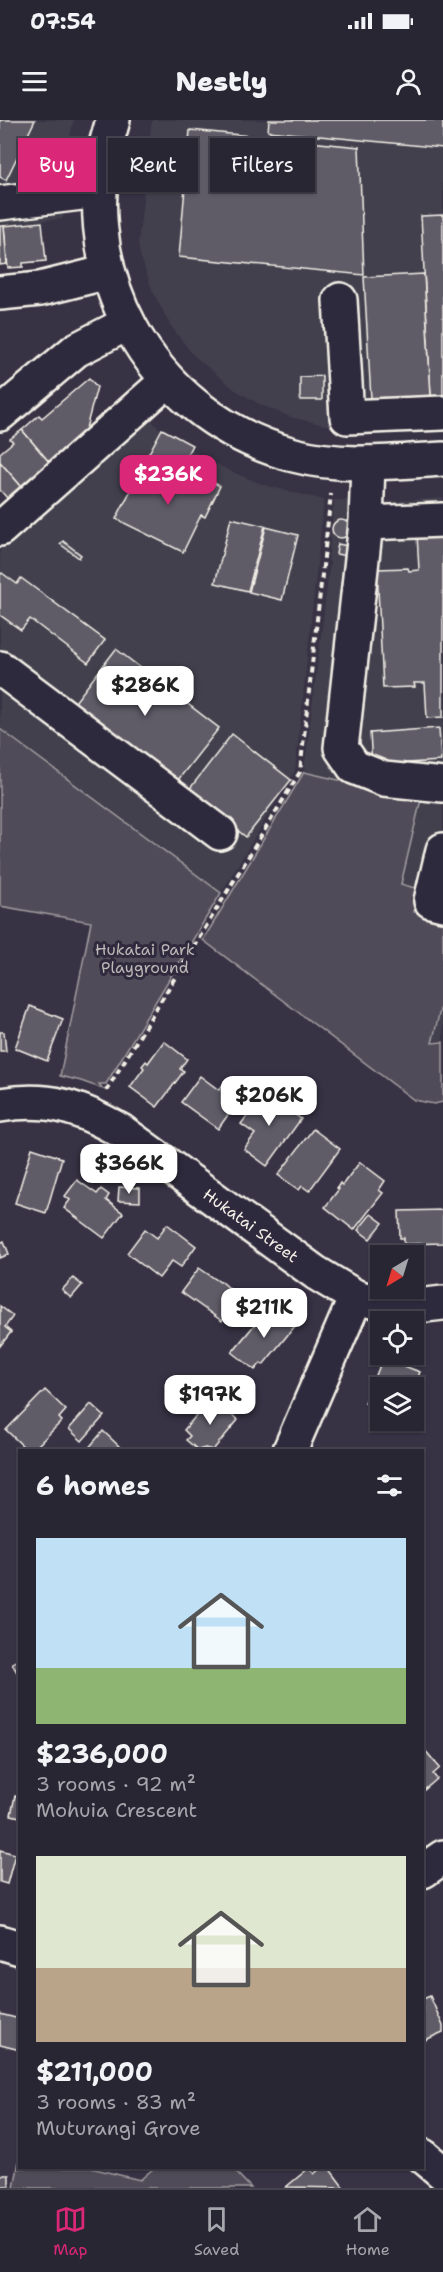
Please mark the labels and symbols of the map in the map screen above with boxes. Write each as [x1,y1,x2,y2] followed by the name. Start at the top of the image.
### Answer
[126,455,210,506] pin: $236K
[103,666,187,717] pin: $286K
[95,939,195,978] park label: Hukatai Park Playground
[227,1076,311,1127] pin: $206K
[87,1144,171,1195] pin: $366K
[199,1184,302,1267] street label: Hukatai Street
[370,1245,424,1299] north arrow
[222,1288,306,1339] pin: $211K
[168,1375,252,1426] pin: $197K

